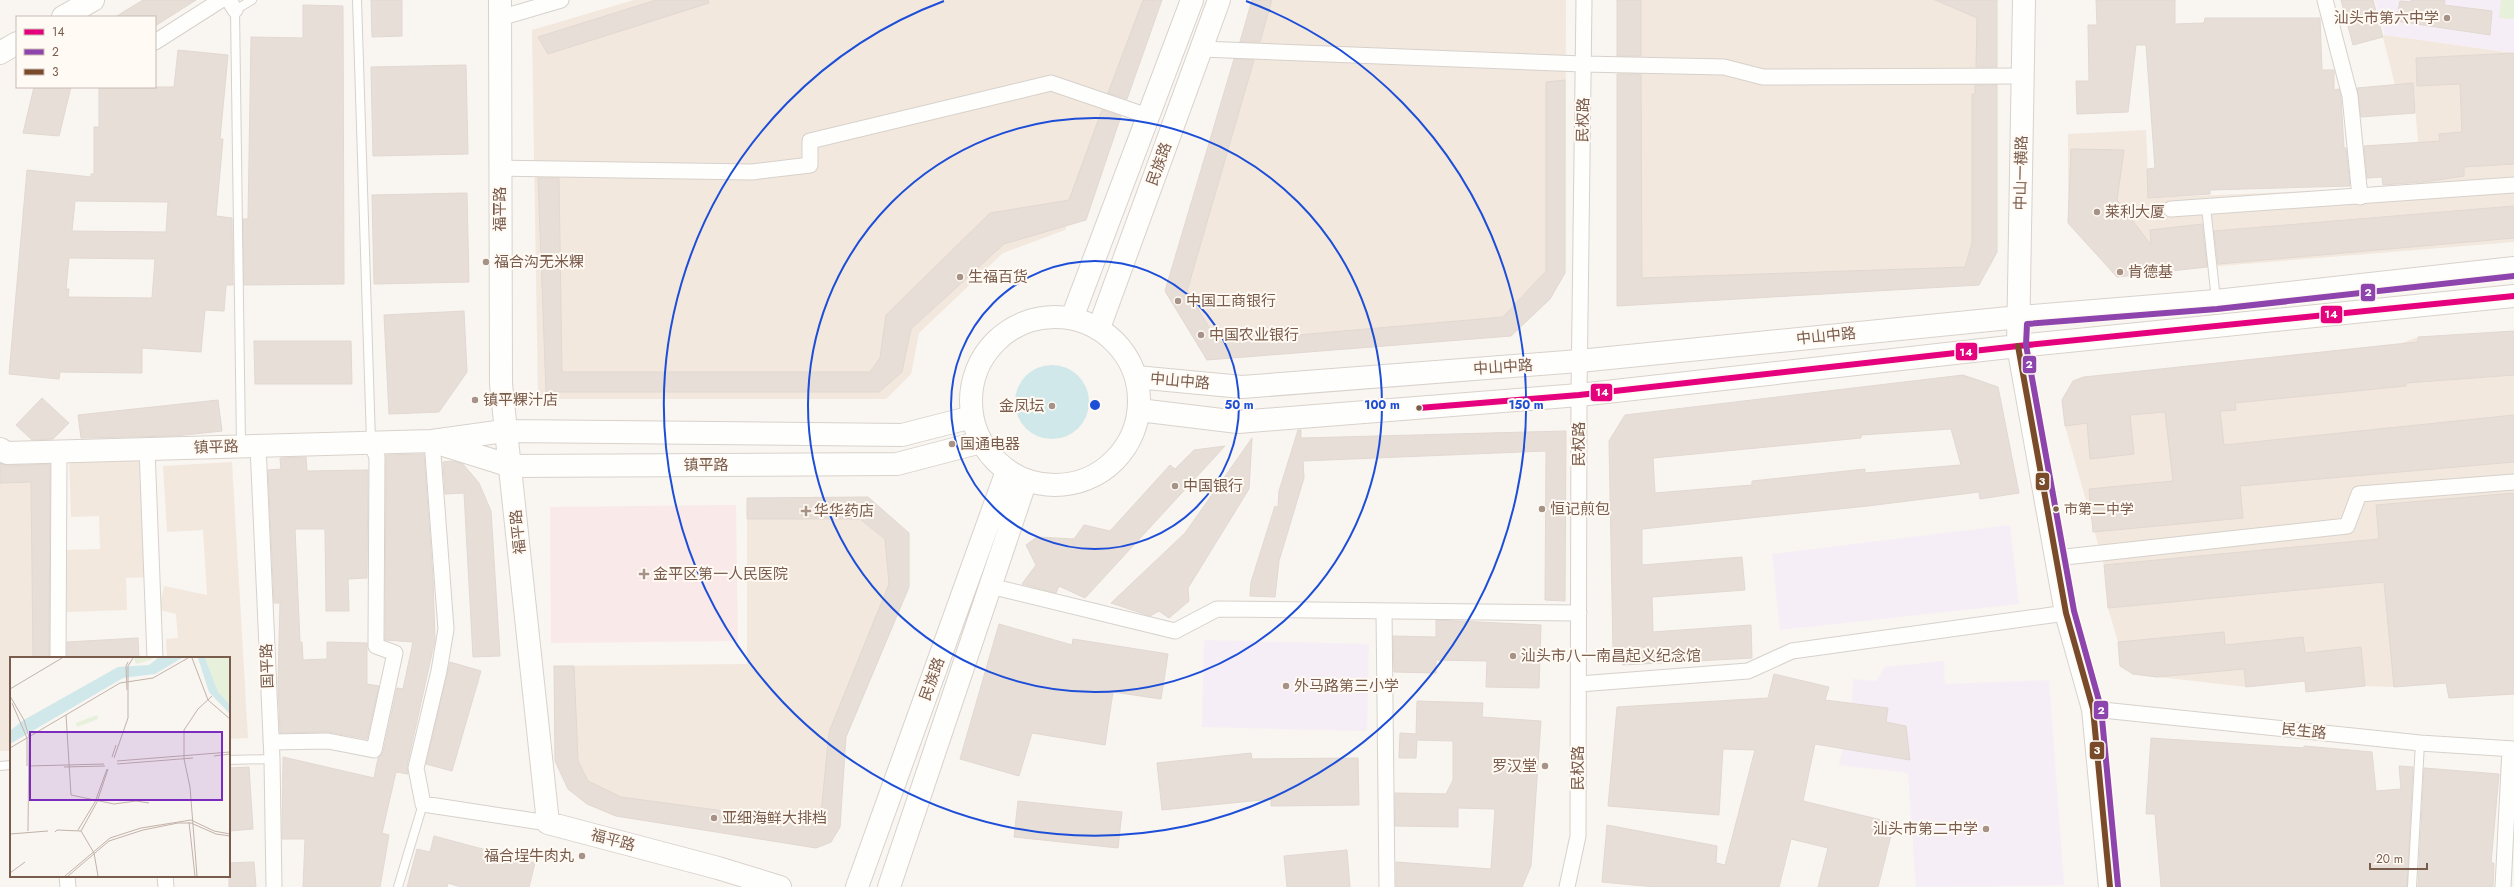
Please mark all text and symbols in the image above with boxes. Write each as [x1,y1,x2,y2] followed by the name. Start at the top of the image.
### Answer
[2334,7,2439,29] place label: 汕头市第六中学
[2442,13,2452,23] marker: 汕头市第六中学
[16,16,156,88] legend
[52,23,64,41] text: 14
[52,43,59,61] text: 2
[52,63,59,81] text: 3
[1572,97,1594,143] street label: 民权路
[2009,135,2033,211] street label: 中山一横路
[1141,139,1177,189] street label: 民族路
[489,186,511,232] street label: 福平路
[2105,201,2165,223] place label: 莱利大厦
[2092,207,2102,217] marker: 莱利大厦
[494,251,584,273] place label: 福合沟无米粿
[481,257,491,267] marker: 福合沟无米粿
[2128,261,2173,283] place label: 肯德基
[968,266,1028,288] place label: 生福百货
[2115,267,2125,277] marker: 肯德基
[955,272,965,282] marker: 生福百货
[2360,283,2376,302] line badge: 2
[2364,284,2372,300] text: 2
[1186,290,1276,312] place label: 中国工商银行
[1173,296,1183,306] marker: 中国工商银行
[2320,305,2343,324] line badge: 14
[2324,306,2338,322] text: 14
[1795,322,1857,350] street label: 中山中路
[1209,324,1299,346] place label: 中国农业银行
[1196,330,1206,340] marker: 中国农业银行
[1955,342,1978,361] line badge: 14
[1959,344,1973,360] text: 14
[1472,354,1534,380] street label: 中山中路
[2022,355,2037,374] line badge: 2
[2025,356,2033,372] text: 2
[1149,367,1211,395] street label: 中山中路
[1590,383,1613,402] line badge: 14
[1595,384,1609,400] text: 14
[483,389,558,411] place label: 镇平粿汁店
[470,395,480,405] marker: 镇平粿汁店
[999,395,1044,417] place label: 金凤坛
[1224,396,1254,414] text: 50 m
[1364,396,1400,414] text: 100 m
[1508,396,1544,414] text: 150 m
[1088,398,1102,412] centre of rings
[1047,401,1057,411] marker: 金凤坛
[1414,403,1424,413] unlabelled marker
[1568,421,1590,467] street label: 民权路
[960,433,1020,455] place label: 国通电器
[193,435,239,459] street label: 镇平路
[947,439,957,449] marker: 国通电器
[683,454,729,476] street label: 镇平路
[2035,472,2050,491] line badge: 3
[2039,473,2046,489] text: 3
[1183,475,1243,497] place label: 中国银行
[1170,481,1180,491] marker: 中国银行
[1550,498,1610,520] place label: 恒记煎包
[2064,499,2134,519] place label: 市第二中学
[814,500,874,522] place label: 华华药店
[1537,504,1547,514] marker: 恒记煎包
[2051,504,2061,514] marker: 市第二中学
[801,506,811,516] marker: 华华药店
[505,508,531,556] street label: 福平路
[653,563,788,585] place label: 金平区第一人民医院
[638,568,650,580] marker: 金平区第一人民医院
[255,643,279,689] street label: 国平路
[1521,645,1701,667] place label: 汕头市八一南昌起义纪念馆
[1508,651,1518,661] marker: 汕头市八一南昌起义纪念馆
[914,654,950,704] street label: 民族路
[10,657,230,877] inset map
[1294,675,1399,697] place label: 外马路第三小学
[1281,681,1291,691] marker: 外马路第三小学
[2093,700,2109,720] line badge: 2
[2097,702,2105,718] text: 2
[2280,718,2328,744] street label: 民生路
[2089,741,2105,760] line badge: 3
[2094,742,2101,758] text: 3
[1567,745,1589,791] street label: 民权路
[1492,755,1537,777] place label: 罗汉堂
[1540,761,1550,771] marker: 罗汉堂
[722,807,827,829] place label: 亚细海鲜大排档
[709,813,719,823] marker: 亚细海鲜大排档
[1873,818,1978,840] place label: 汕头市第二中学
[588,824,638,856] street label: 福平路
[1981,824,1991,834] marker: 汕头市第二中学
[484,845,574,867] place label: 福合埕牛肉丸
[2370,845,2427,871] scale bar
[2376,850,2403,868] text: 20 m
[577,851,587,861] marker: 福合埕牛肉丸

